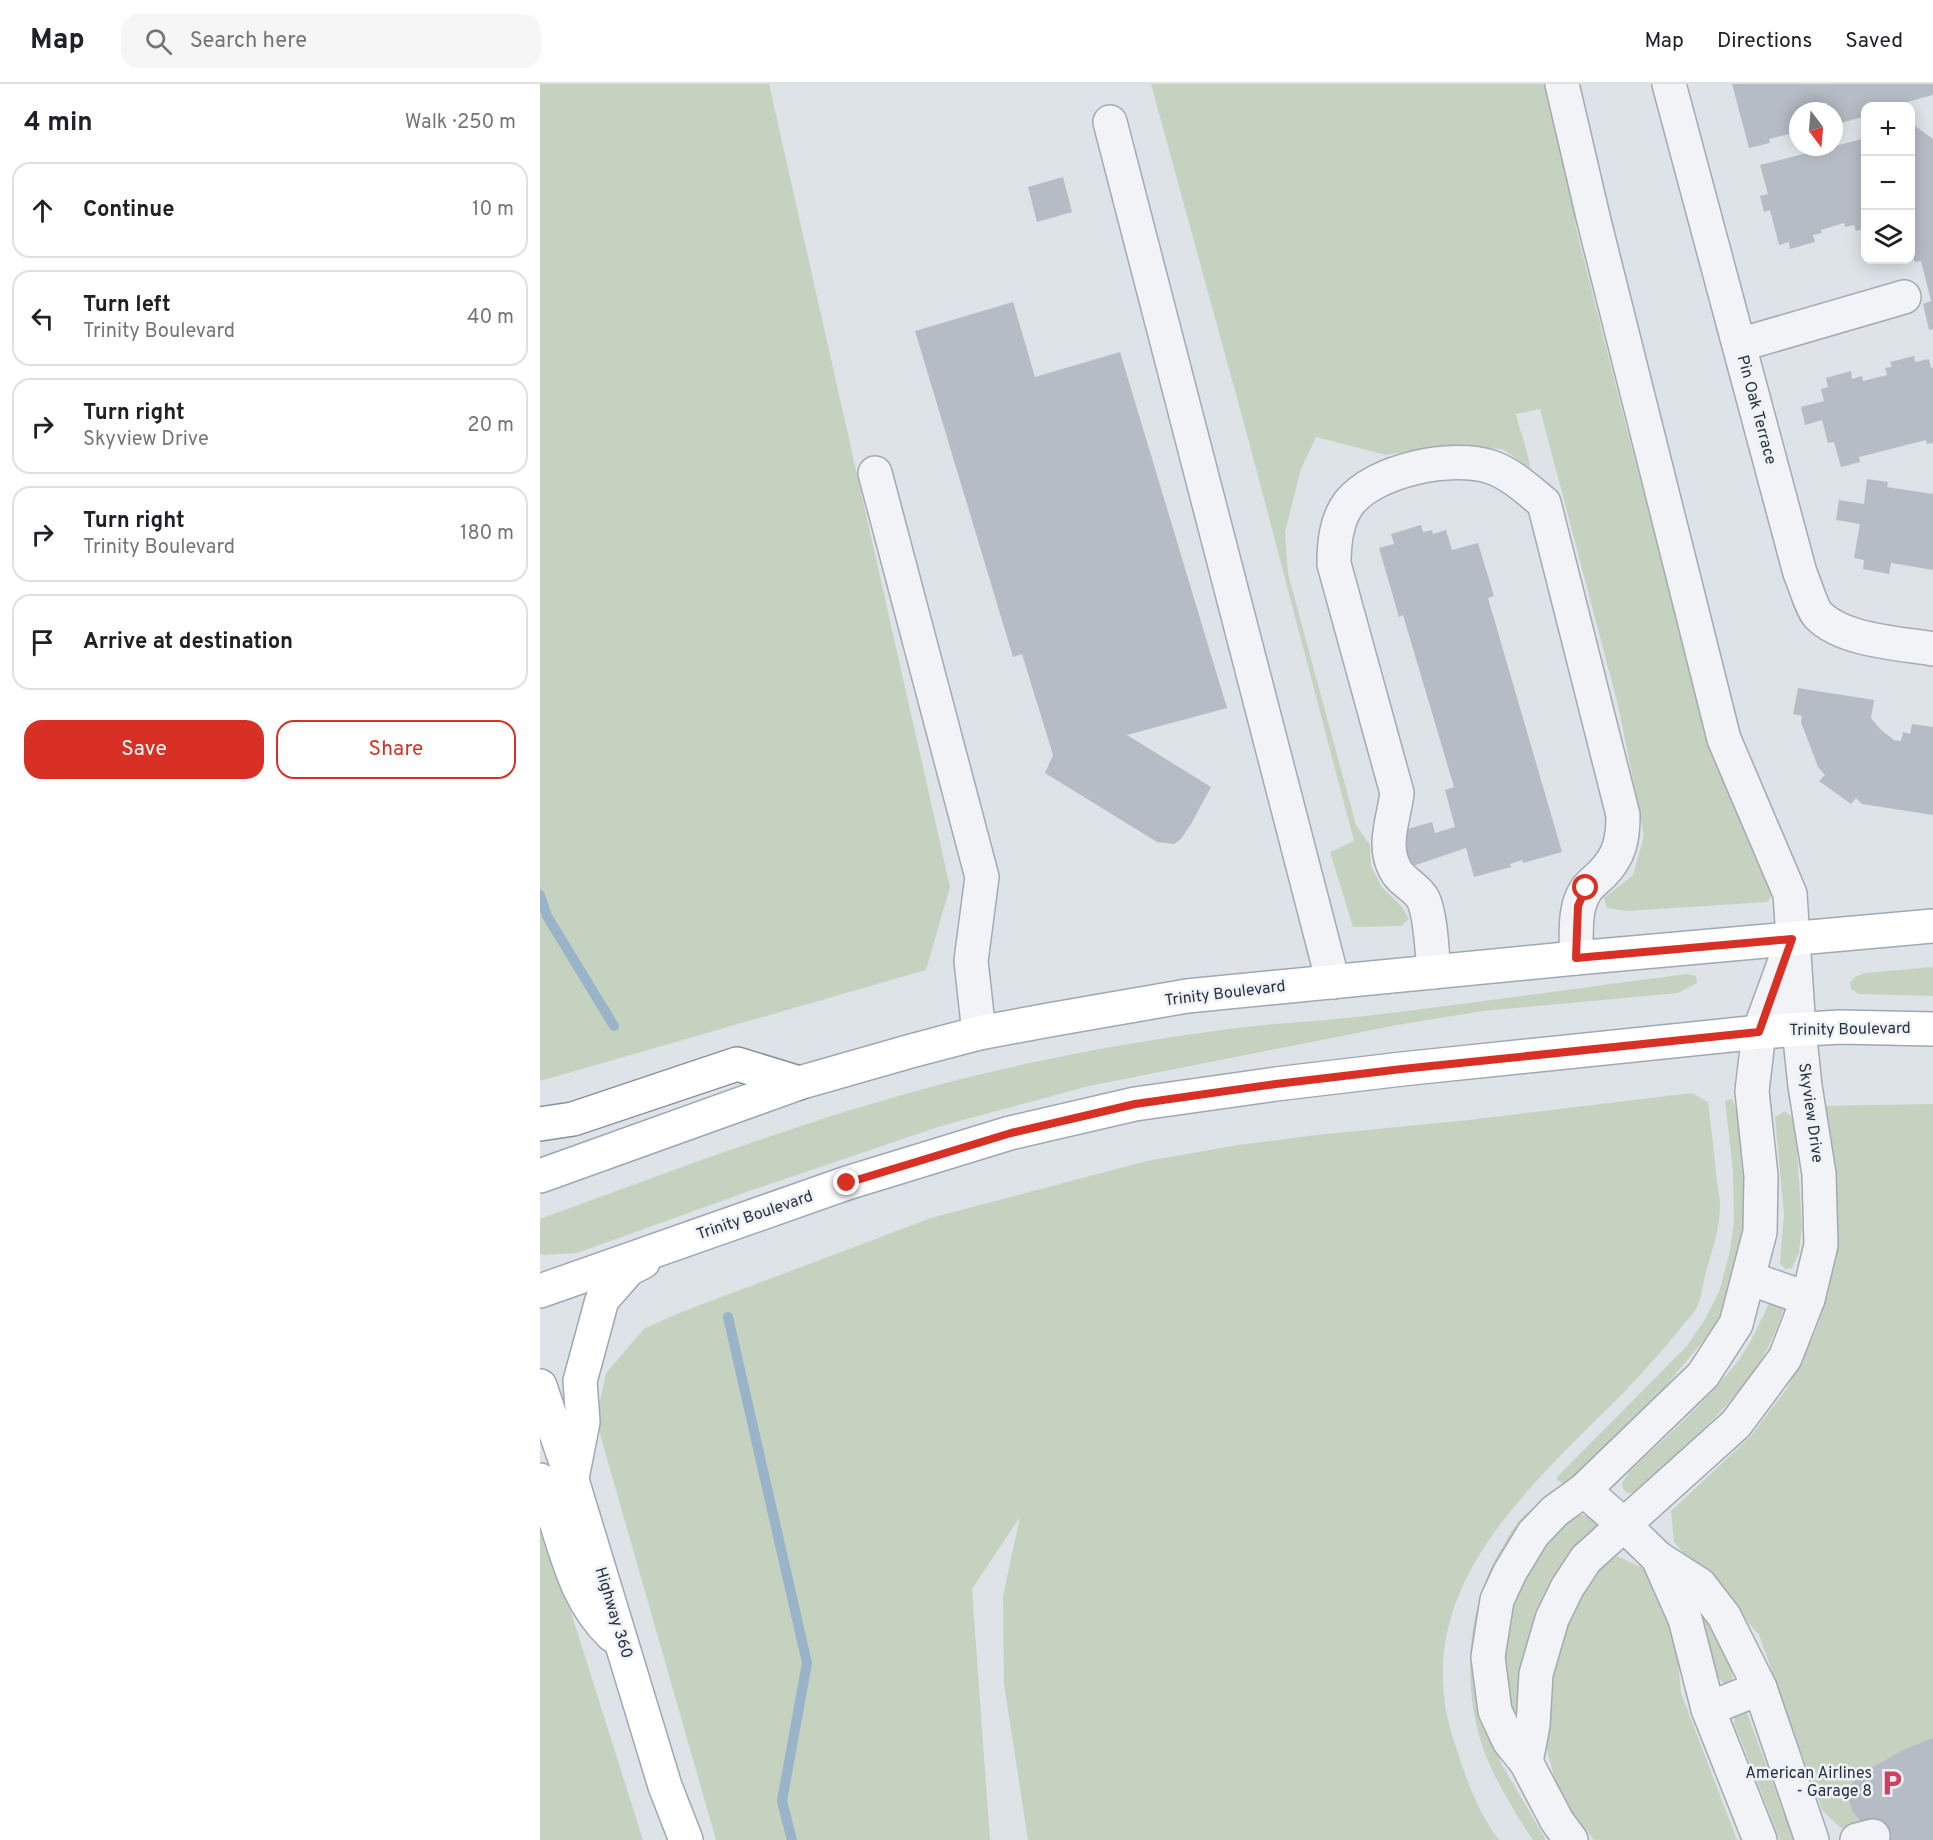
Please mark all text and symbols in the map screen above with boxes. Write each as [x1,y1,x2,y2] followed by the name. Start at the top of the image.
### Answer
[121,14,541,68] search box
[30,23,85,59] text: Map
[142,25,175,58] icon: search
[190,28,307,55] text: Search here
[1644,28,1684,55] text: Map
[1717,28,1812,55] text: Directions
[1845,28,1903,55] text: Saved
[1789,102,1843,156] north arrow
[1861,102,1915,264] map controls
[1861,102,1915,156] button: +
[24,107,93,140] text: 4 min
[405,110,516,136] text: Walk · 250 m
[1861,156,1915,210] button: −
[26,194,59,227] icon: ahead
[83,197,174,224] text: Continue
[472,197,514,223] text: 10 m
[1861,210,1915,264] button: layers
[83,292,171,319] text: Turn left
[26,302,59,335] icon: left
[467,305,514,331] text: 40 m
[83,319,235,345] text: Trinity Boulevard
[1732,353,1780,467] street label: Pin Oak Terrace
[83,400,185,427] text: Turn right
[26,410,59,443] icon: right
[467,413,514,439] text: 20 m
[83,427,209,453] text: Skyview Drive
[83,508,185,535] text: Turn right
[26,518,59,551] icon: right
[460,521,514,547] text: 180 m
[83,535,235,561] text: Trinity Boulevard
[26,626,59,659] icon: arrive
[83,629,293,656] text: Arrive at destination
[24,720,264,779] button: Save
[276,720,516,779] button: Share
[1572,874,1598,900] route start
[1163,977,1287,1011] street label: Trinity Boulevard
[1789,1019,1911,1041] street label: Trinity Boulevard
[1793,1062,1827,1164] street label: Skyview Drive
[833,1169,859,1195] route end
[694,1187,816,1245] street label: Trinity Boulevard
[590,1565,636,1661] street label: Highway 360
[1745,1764,1872,1802] place label: American Airlines - Garage 8
[1877,1768,1907,1798] parking icon: American Airlines - Garage 8

